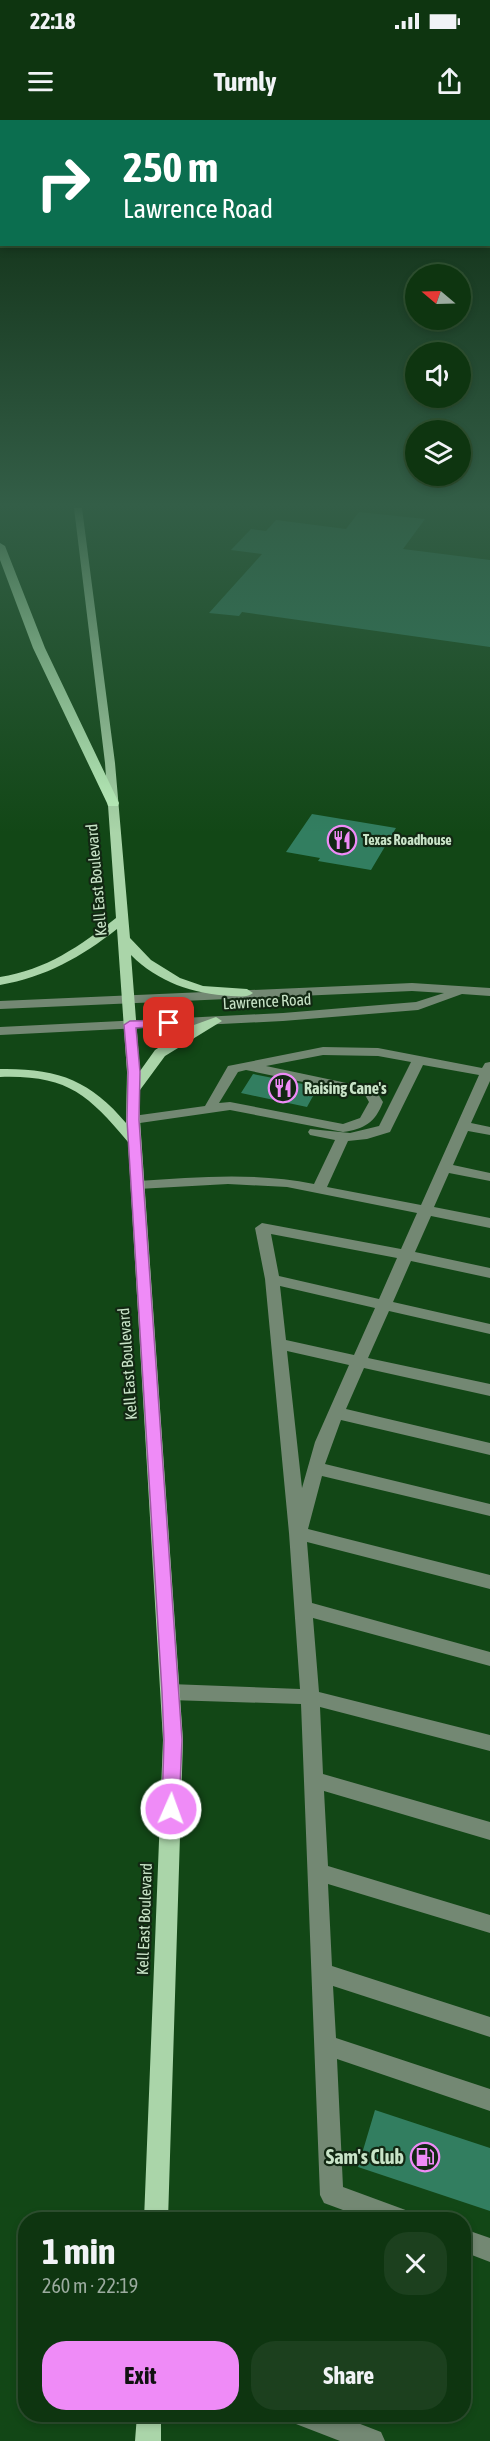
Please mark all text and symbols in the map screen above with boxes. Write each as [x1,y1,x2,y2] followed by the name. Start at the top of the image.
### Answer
[30,8,75,34] text: 22:18
[24,65,57,98] icon: menu
[433,65,466,98] icon: share
[214,66,276,97] text: Turnly
[123,143,218,191] text: 250 m
[24,144,102,222] icon: right
[123,193,273,224] text: Lawrence Road
[405,264,471,330] north arrow
[405,264,471,486] map controls
[405,342,471,408] button: sound
[405,420,471,486] button: layers
[82,823,110,937] street label: Kell East Boulevard
[326,824,358,856] restaurant icon: Texas Roadhouse
[363,832,452,848] place label: Texas Roadhouse
[222,990,312,1012] street label: Lawrence Road
[143,997,194,1048] pin
[152,1006,185,1039] icon: arrive
[267,1072,299,1104] restaurant icon: Raising Cane's
[304,1079,387,1097] place label: Raising Cane's
[114,1307,140,1421] street label: Kell East Boulevard
[139,1777,203,1841] position arrow
[133,1863,155,1975] street label: Kell East Boulevard
[409,2141,441,2173] fuel station icon: Sam's Club
[326,2145,404,2168] place label: Sam's Club
[42,2230,116,2272] text: 1 min
[384,2232,447,2295] button: close
[42,2274,138,2297] text: 260 m · 22:19
[42,2341,239,2410] button: Exit
[251,2341,447,2410] button: Share

